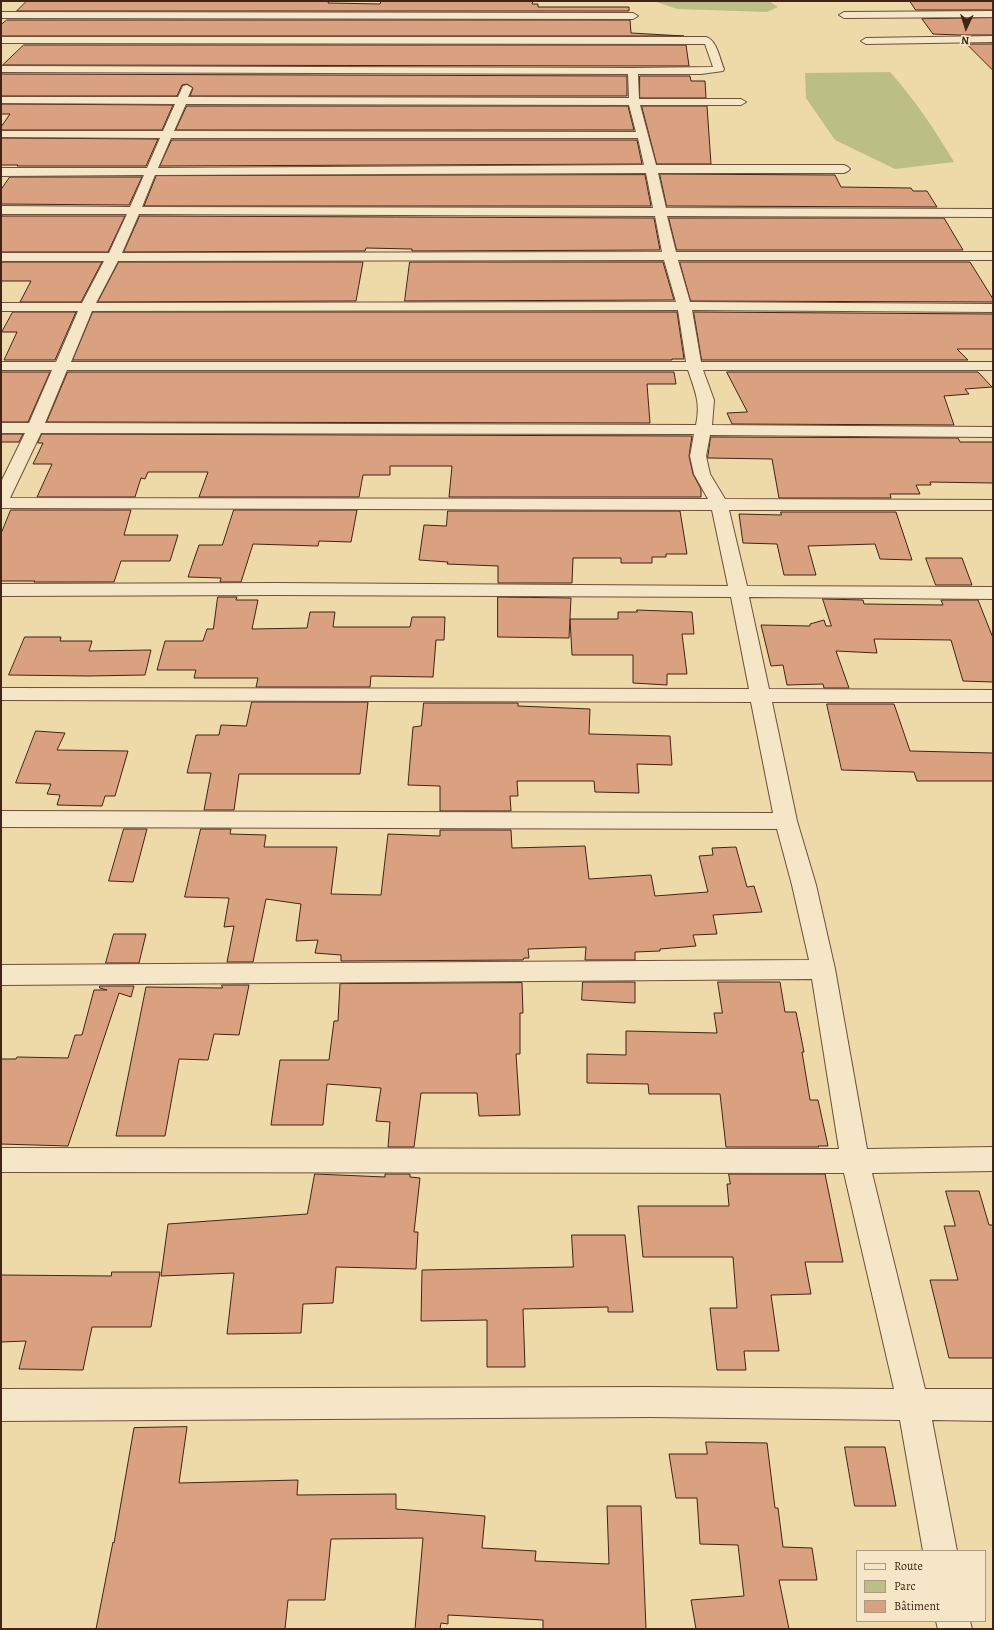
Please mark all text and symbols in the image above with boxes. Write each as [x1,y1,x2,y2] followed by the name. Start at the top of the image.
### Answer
[946,8,986,48] north arrow
[961,33,970,48] text: N
[856,1550,986,1622] legend
[894,1558,923,1574] text: Route
[894,1578,916,1594] text: Parc
[894,1598,940,1614] text: Bâtiment

